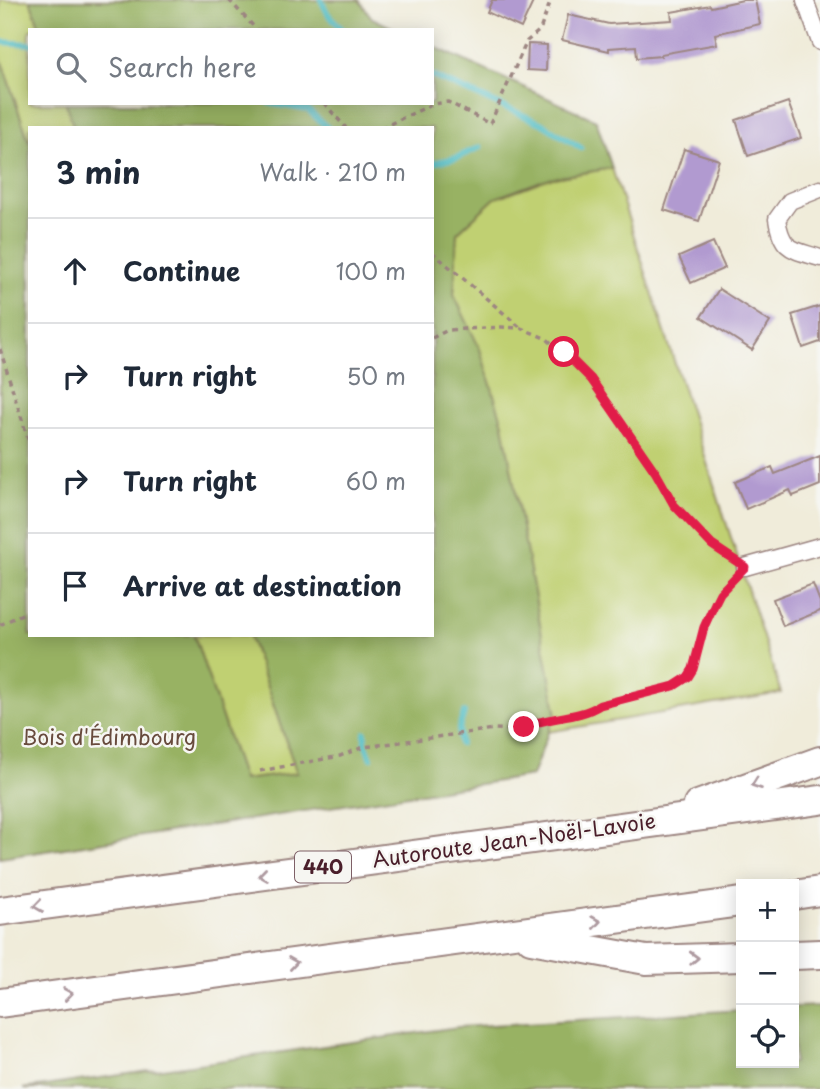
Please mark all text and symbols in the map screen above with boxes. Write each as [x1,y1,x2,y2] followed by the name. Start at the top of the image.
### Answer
[28,28,434,105] search box
[108,47,257,86] text: Search here
[52,48,90,86] icon: search
[56,149,141,194] text: 3 min
[259,154,406,189] text: Walk · 210 m
[123,251,240,290] text: Continue
[56,252,94,290] icon: ahead
[336,253,406,288] text: 100 m
[548,336,579,367] route start
[123,356,257,395] text: Turn right
[56,357,94,395] icon: right
[346,358,406,393] text: 50 m
[123,461,257,500] text: Turn right
[56,462,94,500] icon: right
[346,463,406,498] text: 60 m
[123,566,402,605] text: Arrive at destination
[56,567,94,605] icon: arrive
[508,711,539,742] route end
[22,720,196,752] park label: Bois d'Édimbourg
[750,776,762,790] one-way arrow
[370,803,657,875] street label: Autoroute Jean-Noël-Lavoie
[295,852,351,882] road number: 440
[257,868,269,883] one-way arrow
[736,879,799,1068] map controls
[736,879,799,942] button: +
[32,898,44,913] one-way arrow
[590,915,602,930] one-way arrow
[736,942,799,1005] button: −
[689,951,700,966] one-way arrow
[287,956,299,971] one-way arrow
[62,986,73,1001] one-way arrow
[736,1005,799,1068] button: locate

